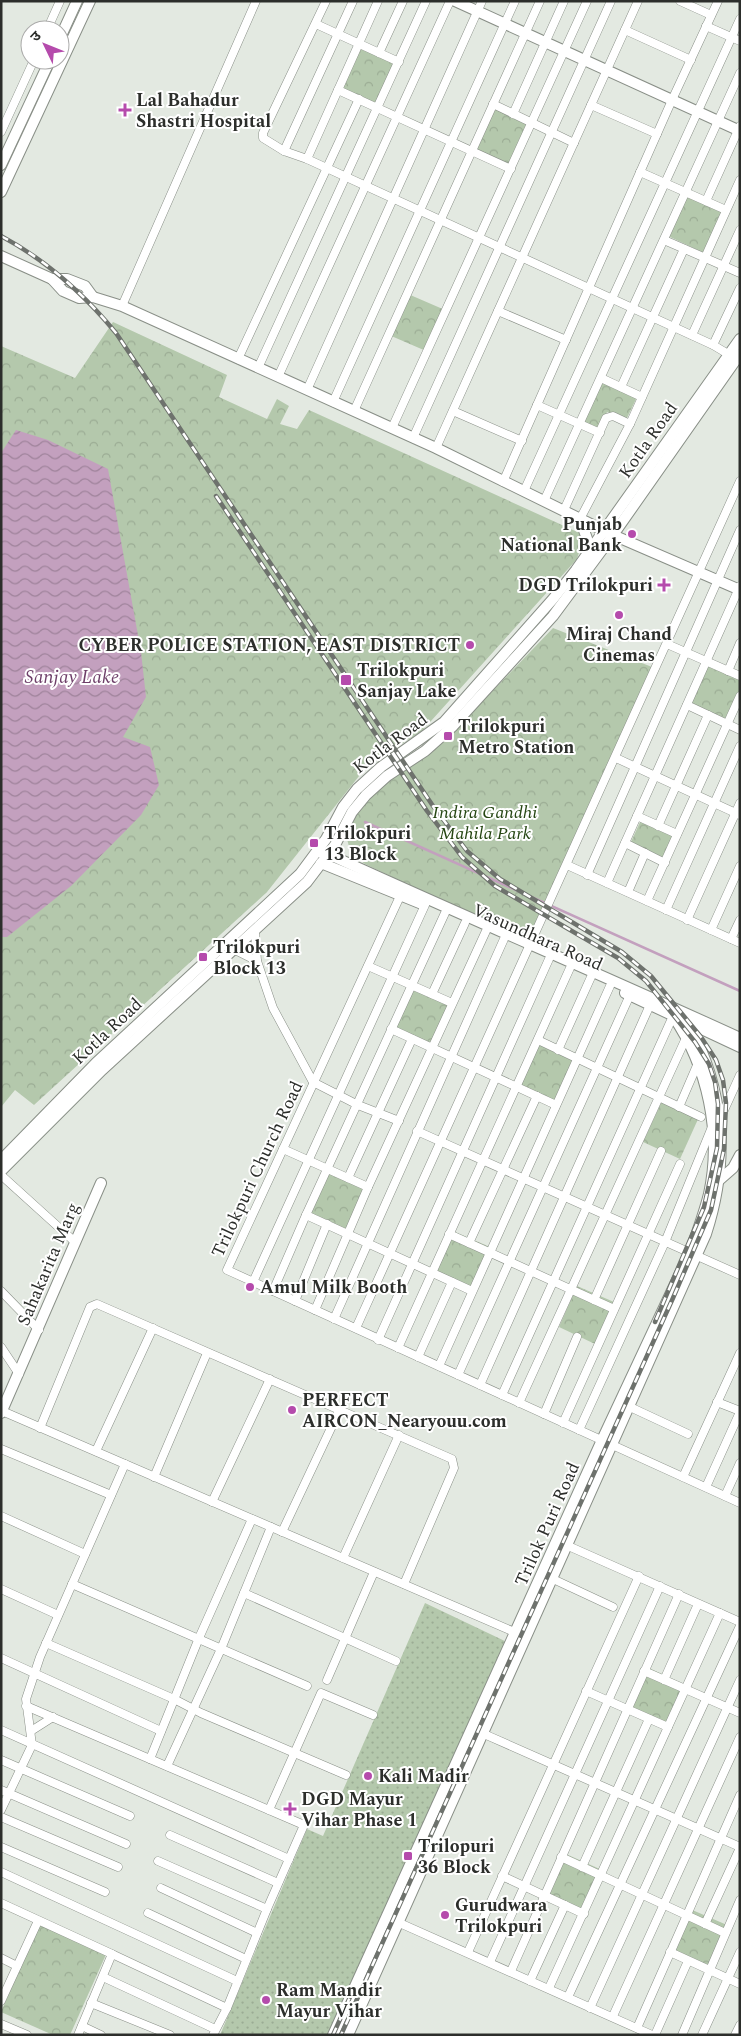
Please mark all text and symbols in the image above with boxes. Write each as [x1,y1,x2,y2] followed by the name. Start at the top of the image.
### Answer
[20,20,70,70] north arrow
[25,26,47,47] text: उ
[136,87,271,135] place label: Lal Bahadur Shastri Hospital
[118,103,132,117] marker: Lal Bahadur Shastri Hospital
[612,397,685,484] street label: Kotla Road
[500,511,622,559] place label: Punjab National Bank
[626,528,638,540] marker: Punjab National Bank
[518,572,653,599] place label: DGD Trilokpuri
[657,578,671,592] marker: DGD Trilokpuri
[613,609,625,621] marker: Miraj Chand Cinemas
[566,621,673,669] place label: Miraj Chand Cinemas
[78,632,460,659] place label: CYBER POLICE STATION, EAST DISTRICT
[464,639,476,651] marker: CYBER POLICE STATION, EAST DISTRICT
[357,657,456,705] place label: Trilokpuri Sanjay Lake
[25,663,119,692] water label: Sanjay Lake
[339,673,353,687] marker: Trilokpuri Sanjay Lake
[347,706,434,781] street label: Kotla Road
[458,713,574,761] place label: Trilokpuri Metro Station
[442,730,454,742] marker: Trilokpuri Metro Station
[433,799,537,847] park label: Indira Gandhi Mahila Park
[324,820,411,868] place label: Trilokpuri 13 Block
[308,837,320,849] marker: Trilokpuri 13 Block
[468,897,607,978] street label: Vasundhara Road
[213,934,300,982] place label: Trilokpuri Block 13
[197,951,209,963] marker: Trilokpuri Block 13
[66,992,149,1071] street label: Kotla Road
[205,1077,310,1262] street label: Trilokpuri Church Road
[10,1198,87,1330] street label: Sahakarita Marg
[260,1274,407,1301] place label: Amul Milk Booth
[244,1281,256,1293] marker: Amul Milk Booth
[302,1387,507,1435] place label: PERFECT AIRCON_Nearyouu.com
[286,1404,298,1416] marker: PERFECT AIRCON_Nearyouu.com
[508,1458,587,1591] street label: Trilok Puri Road
[378,1763,469,1790] place label: Kali Madir
[362,1770,374,1782] marker: Kali Madir
[301,1786,417,1834] place label: DGD Mayur Vihar Phase 1
[283,1802,297,1816] marker: DGD Mayur Vihar Phase 1
[418,1833,494,1881] place label: Trilopuri 36 Block
[402,1850,414,1862] marker: Trilopuri 36 Block
[455,1892,548,1940] place label: Gurudwara Trilokpuri
[439,1909,451,1921] marker: Gurudwara Trilokpuri
[276,1977,382,2025] place label: Ram Mandir Mayur Vihar
[260,1994,272,2006] marker: Ram Mandir Mayur Vihar

